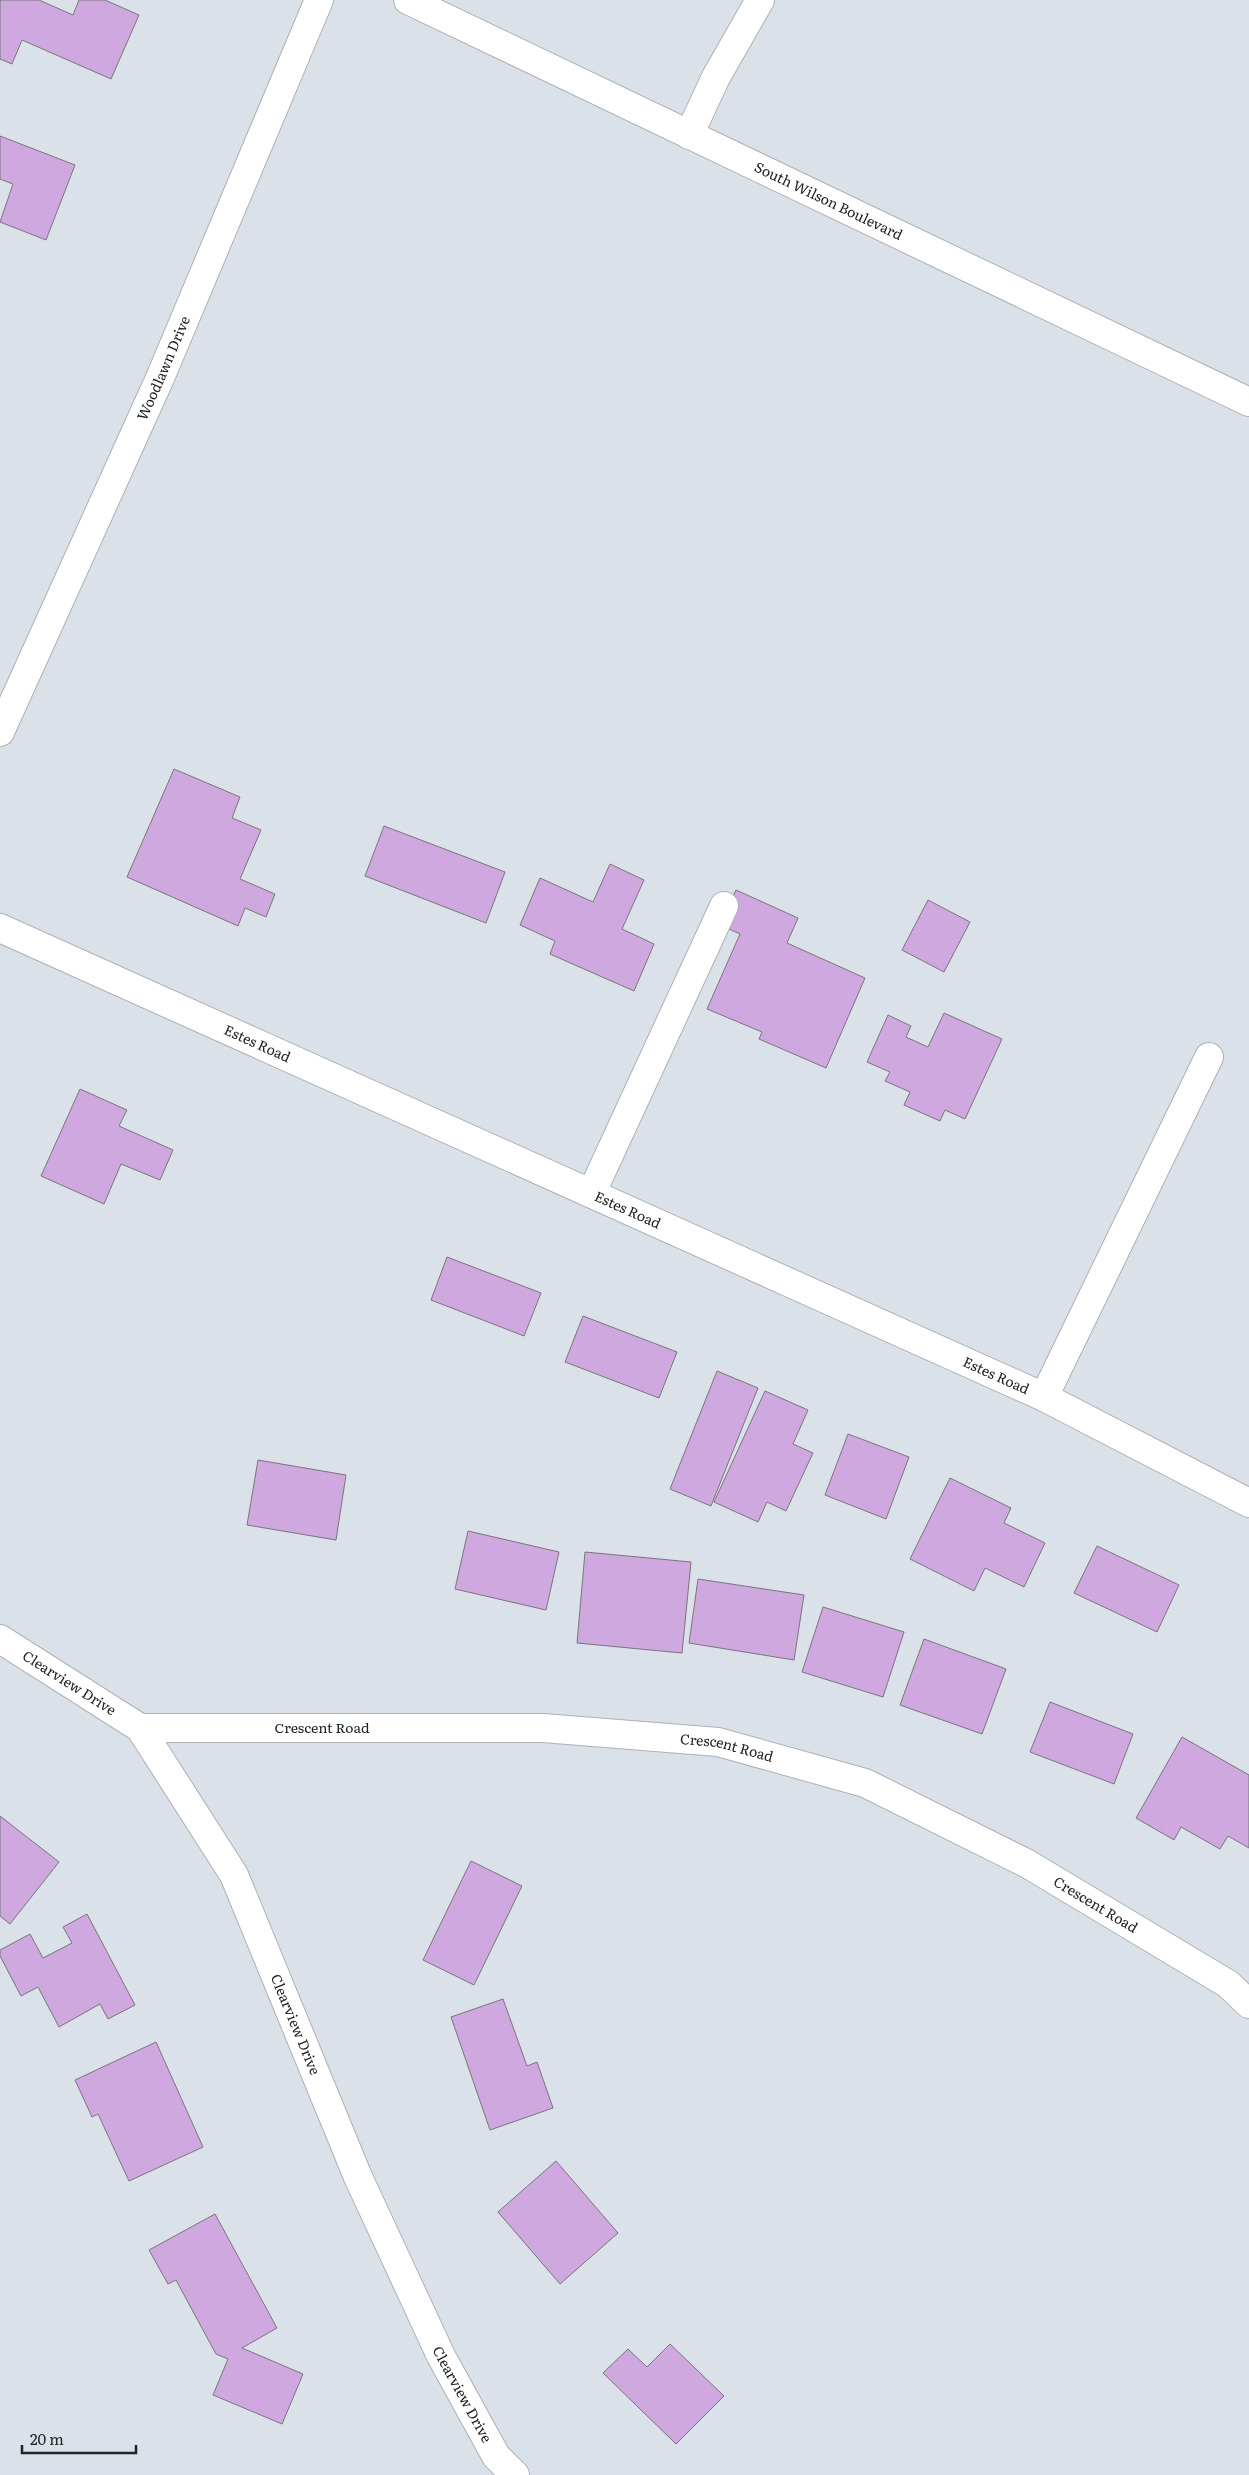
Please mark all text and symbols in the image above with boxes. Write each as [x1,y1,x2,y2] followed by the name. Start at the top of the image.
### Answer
[751,156,907,244] street label: South Wilson Boulevard
[131,313,194,423] street label: Woodlawn Drive
[221,1019,294,1066] street label: Estes Road
[592,1185,665,1233] street label: Estes Road
[960,1351,1033,1398] street label: Estes Road
[19,1645,120,1719] street label: Clearview Drive
[274,1717,370,1737] street label: Crescent Road
[679,1728,776,1766] street label: Crescent Road
[1050,1871,1142,1937] street label: Crescent Road
[267,1971,326,2078] street label: Clearview Drive
[429,2342,498,2446] street label: Clearview Drive
[22,2422,136,2454] scale bar
[30,2427,64,2450] text: 20 m

